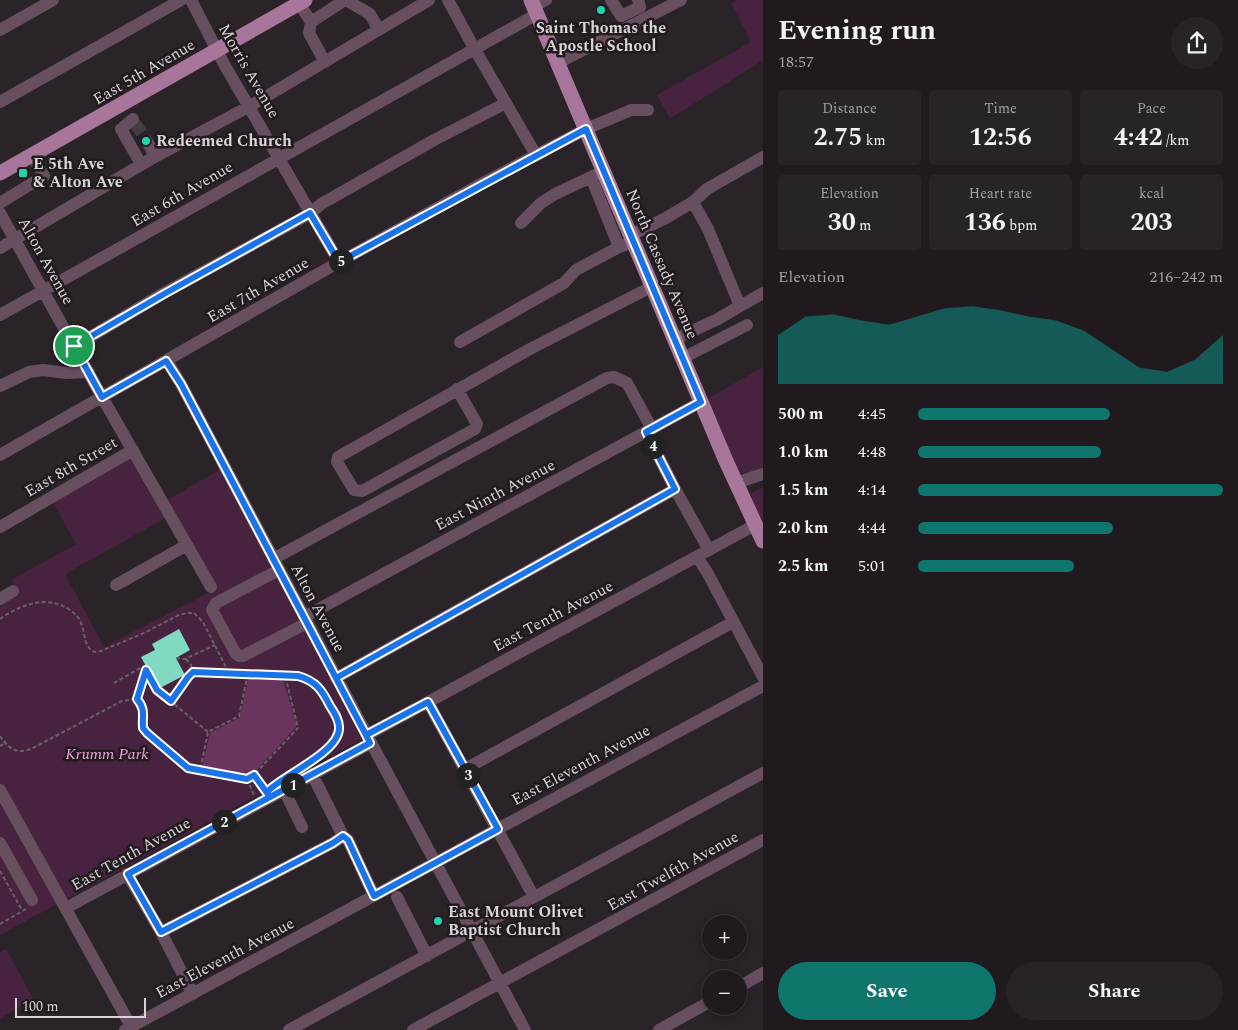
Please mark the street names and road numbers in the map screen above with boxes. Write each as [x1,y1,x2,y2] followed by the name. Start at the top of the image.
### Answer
[212,19,286,123] street label: Morris Avenue
[88,33,200,111] street label: East 5th Avenue
[126,155,238,233] street label: East 6th Avenue
[619,185,705,343] street label: North Cassady Avenue
[12,213,80,309] street label: Alton Avenue
[202,251,314,329] street label: East 7th Avenue
[20,431,122,503] street label: East 8th Street
[430,453,560,537] street label: East Ninth Avenue
[285,560,351,656] street label: Alton Avenue
[488,574,618,658] street label: East Tenth Avenue
[507,718,655,812] street label: East Eleventh Avenue
[67,811,195,897] street label: East Tenth Avenue
[603,825,743,917] street label: East Twelfth Avenue
[151,911,299,1005] street label: East Eleventh Avenue

